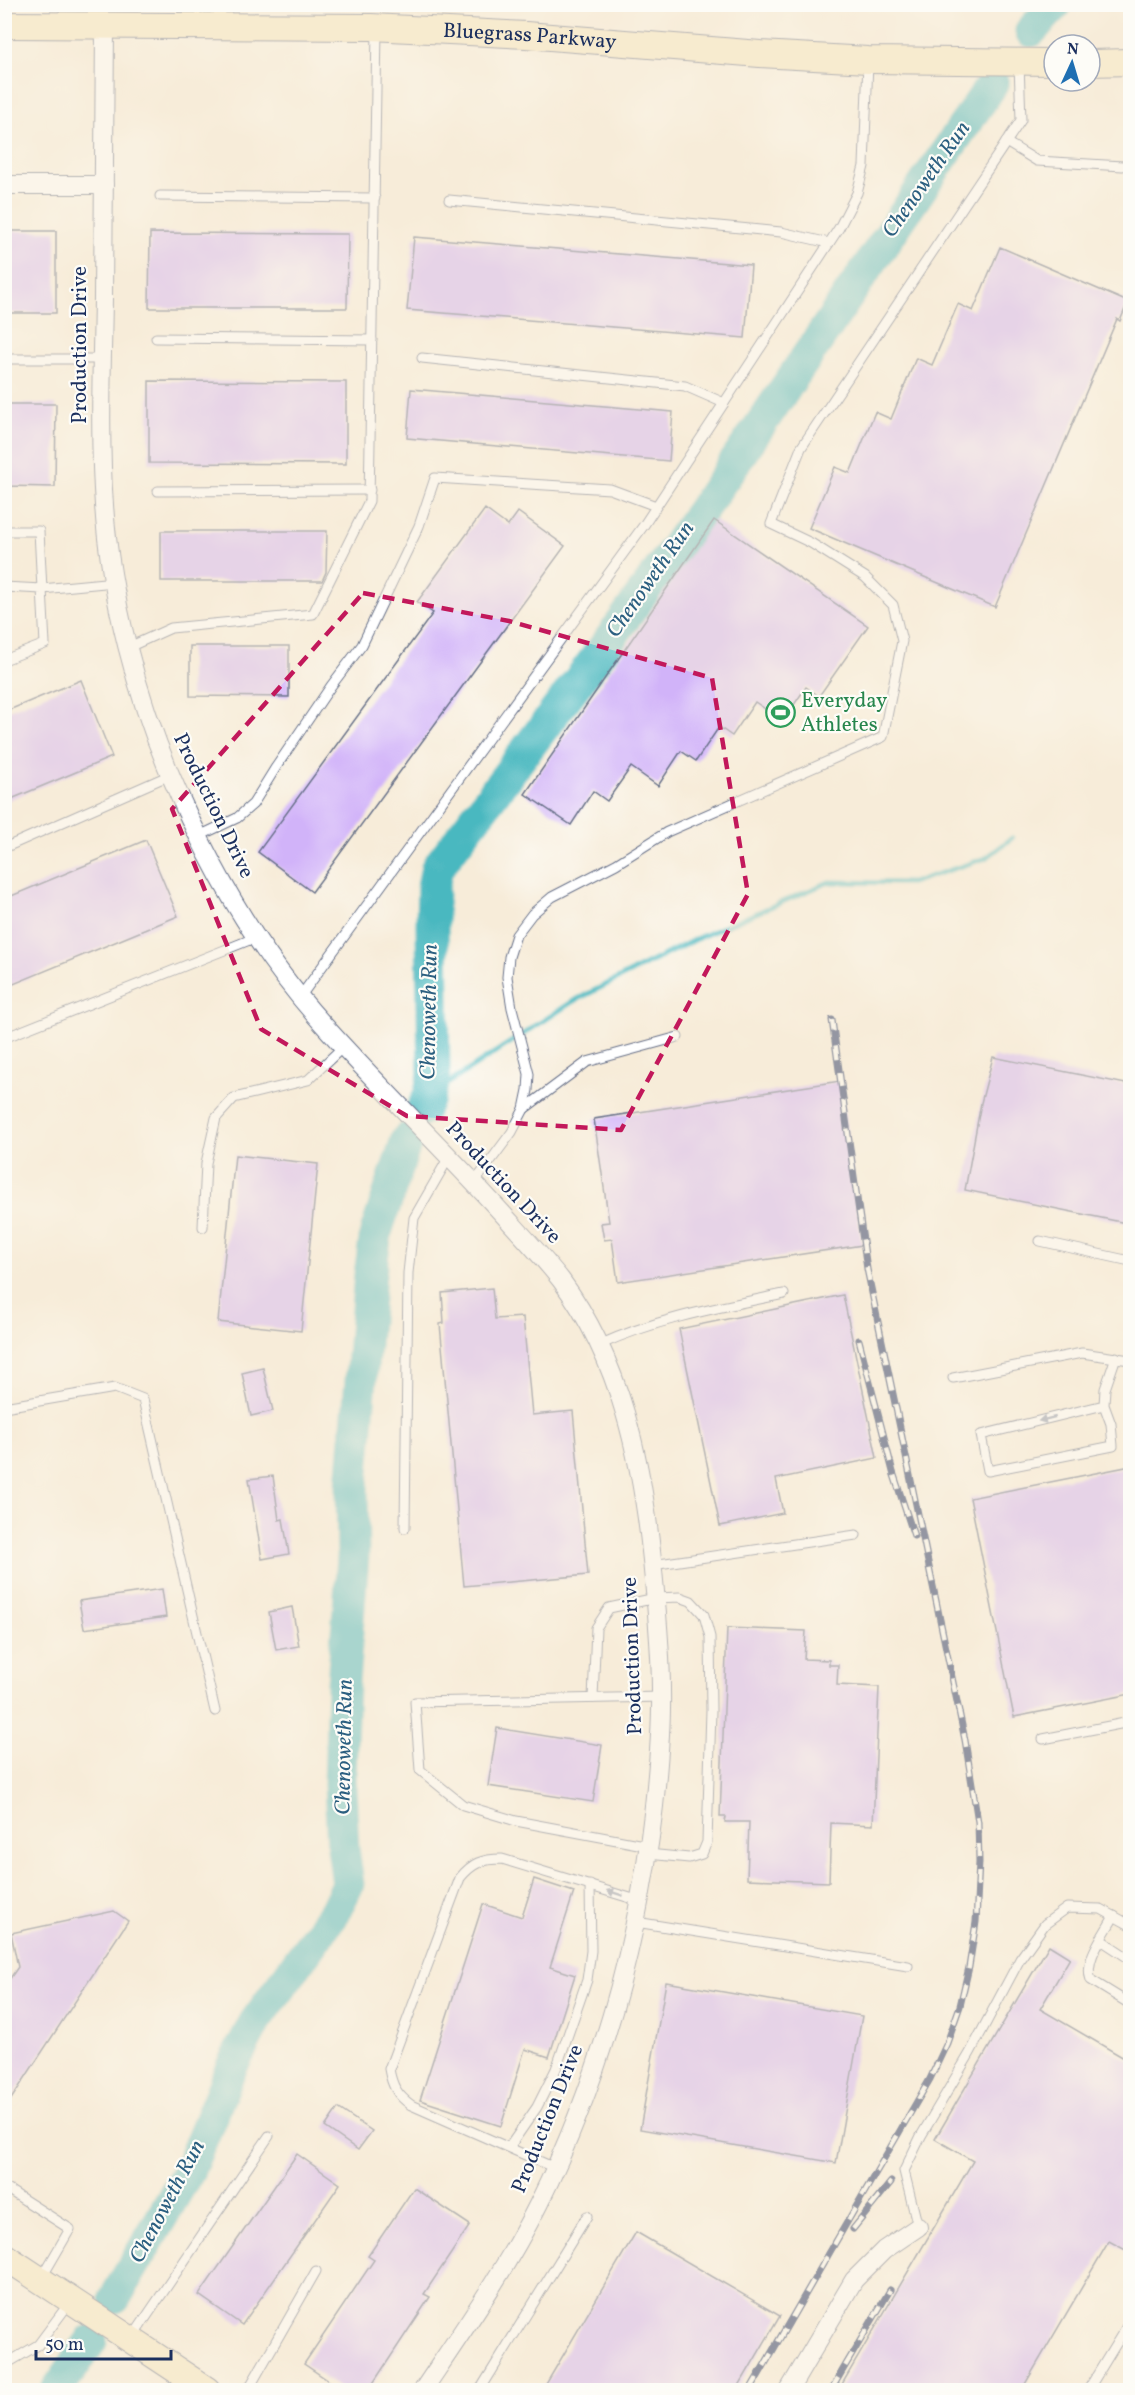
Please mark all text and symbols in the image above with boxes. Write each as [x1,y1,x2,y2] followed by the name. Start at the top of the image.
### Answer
[442,16,618,57] street label: Bluegrass Parkway
[1042,33,1102,93] north arrow
[1066,39,1080,61] text: N
[875,115,979,245] water label: Chenoweth Run
[66,266,95,424] street label: Production Drive
[599,515,703,645] water label: Chenoweth Run
[801,687,888,740] place label: Everyday Athletes
[764,697,796,729] sports icon: Everyday Athletes
[165,729,261,883] street label: Production Drive
[413,944,447,1080] water label: Chenoweth Run
[438,1115,568,1251] street label: Production Drive
[1038,1414,1056,1424] one-way arrow
[616,1576,650,1736] street label: Production Drive
[328,1679,362,1815] water label: Chenoweth Run
[606,1888,624,1897] one-way arrow
[505,2040,591,2198] street label: Production Drive
[122,2135,214,2269] water label: Chenoweth Run
[36,2323,171,2361] scale bar
[45,2333,84,2358] text: 50 m

